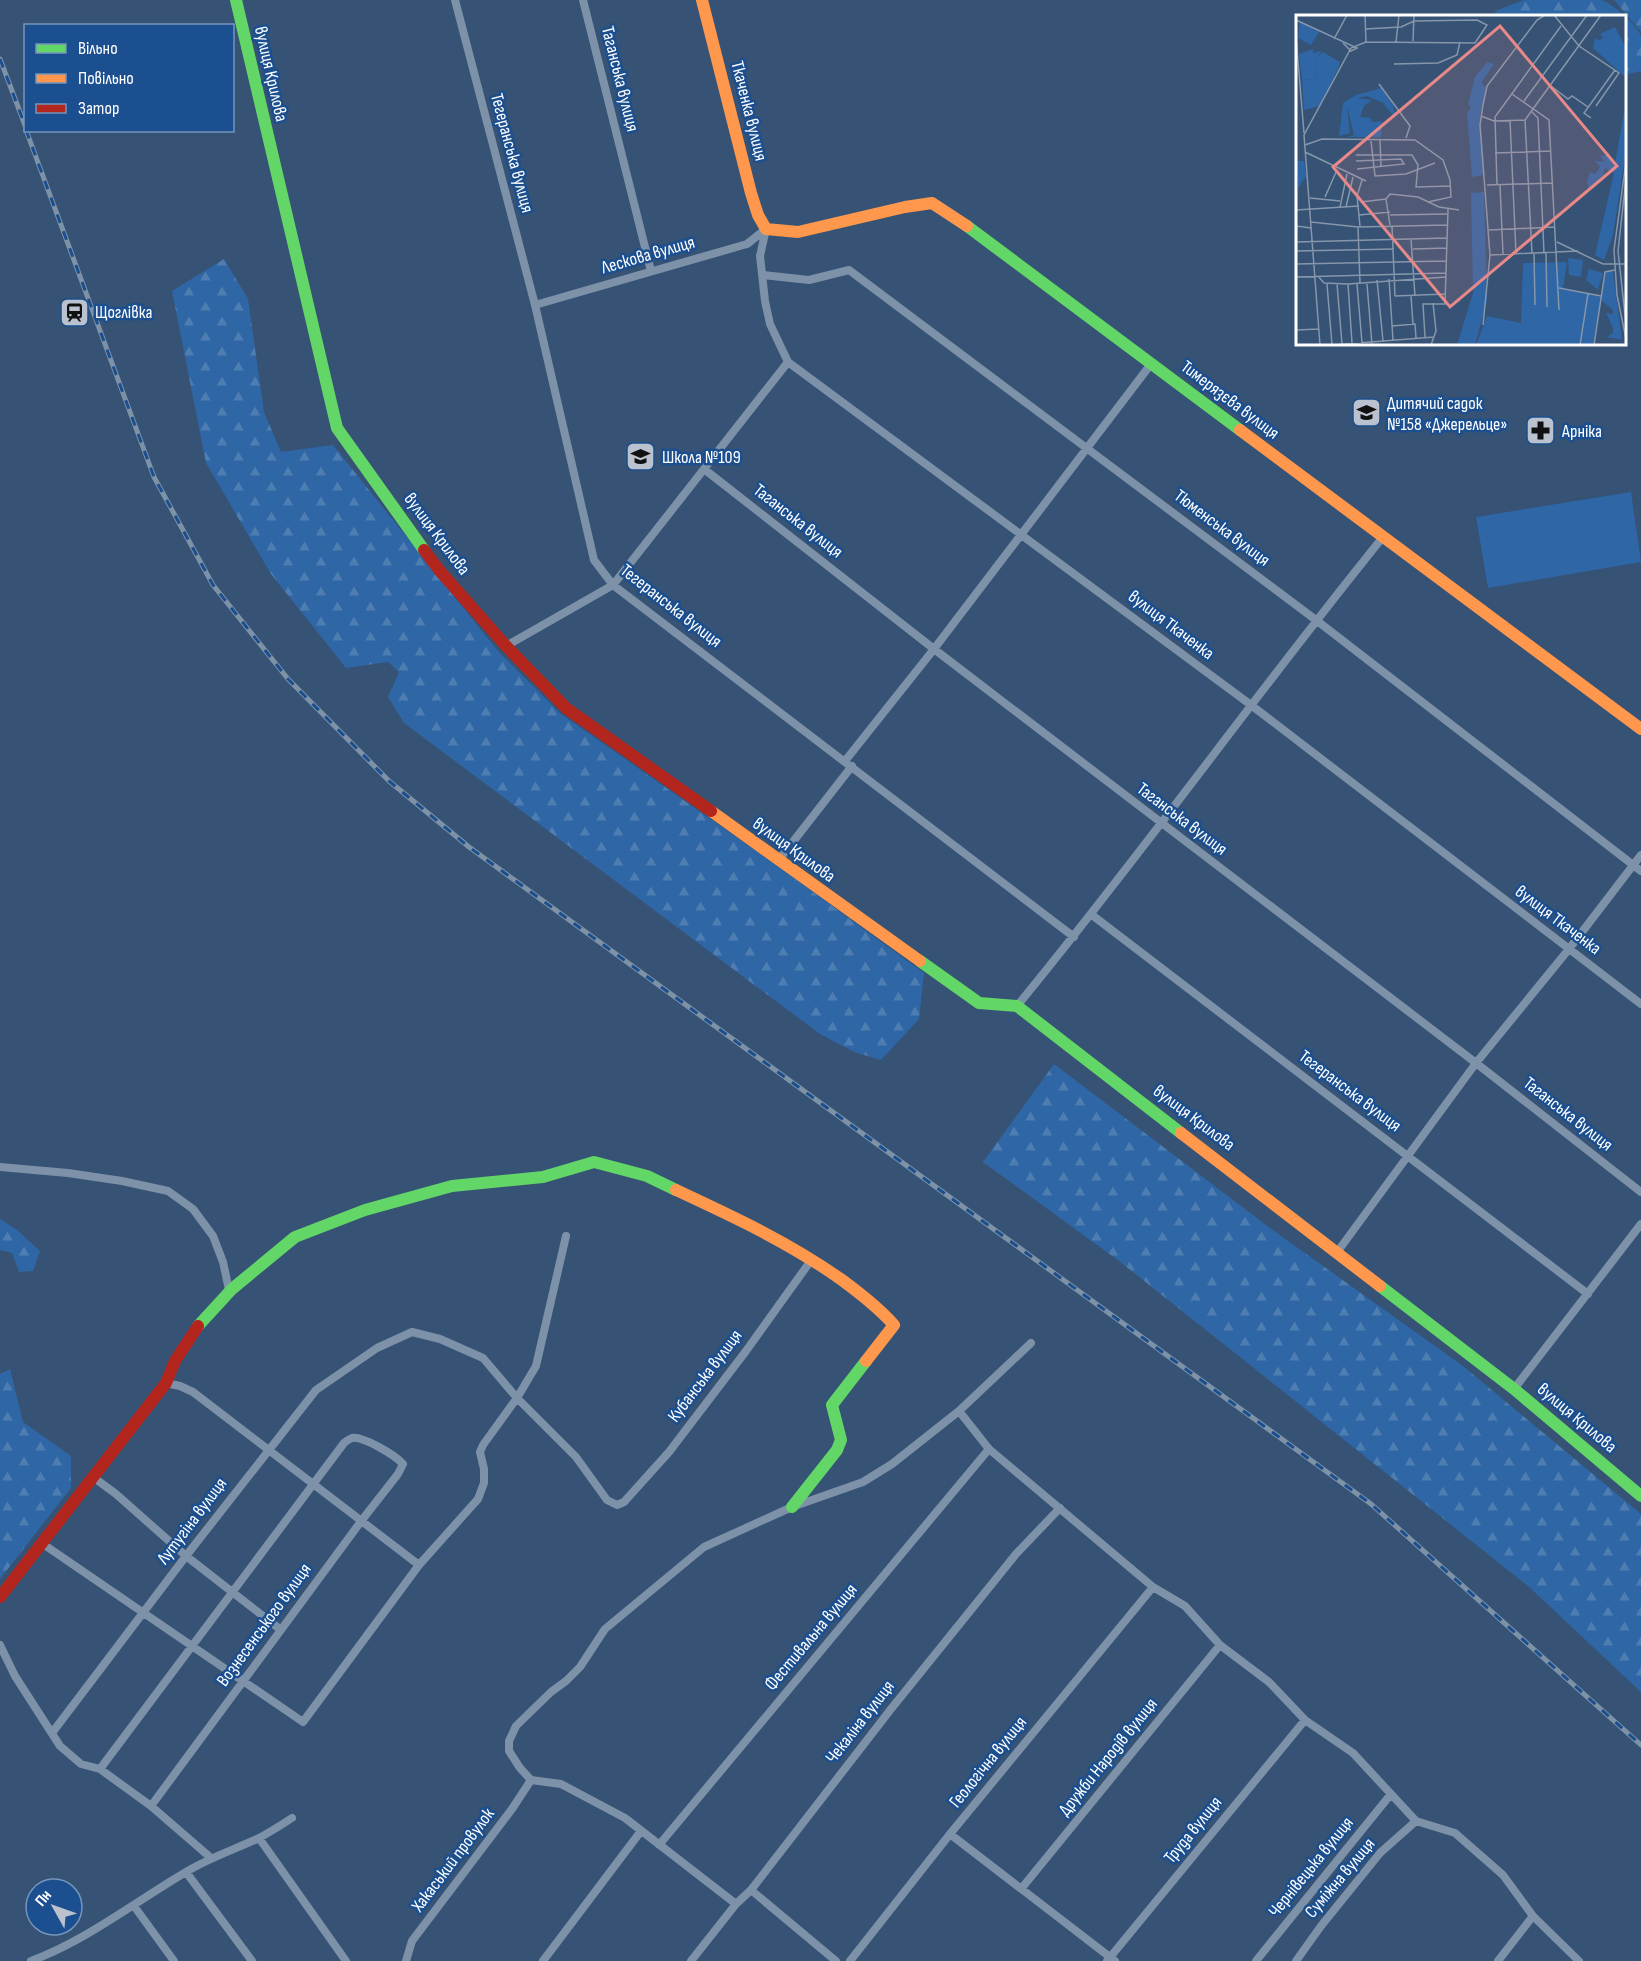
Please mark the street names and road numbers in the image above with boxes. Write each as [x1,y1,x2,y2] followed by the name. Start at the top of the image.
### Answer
[250,24,292,124] street label: вулиця Крилова
[597,24,643,134] street label: Таганська вулиця
[726,59,772,163] street label: Ткаченка вулиця
[486,91,538,215] street label: Тегеранська вулиця
[598,232,697,279] street label: Лескова вулиця
[1177,356,1283,444] street label: Тимерязєва вулиця
[749,480,847,562] street label: Таганська вулиця
[1170,485,1274,571] street label: Тюменська вулиця
[399,489,475,579] street label: вулиця Крилова
[616,560,726,652] street label: Тегеранська вулиця
[1124,586,1218,664] street label: вулиця Ткаченка
[1133,778,1231,860] street label: Таганська вулиця
[749,813,839,887] street label: вулиця Крилова
[1511,881,1605,959] street label: вулиця Ткаченка
[1295,1046,1405,1136] street label: Тегеранська вулиця
[1519,1073,1617,1155] street label: Таганська вулиця
[1149,1080,1239,1156] street label: вулиця Крилова
[663,1326,747,1426] street label: Кубанська вулиця
[1533,1379,1621,1457] street label: вулиця Крилова
[152,1474,231,1569] street label: Лутугіна вулиця
[212,1559,316,1691] street label: Вознесенського вулиця
[760,1579,862,1695] street label: Фестивальна вулиця
[821,1676,899,1768] street label: Чекаліна вулиця
[1054,1694,1162,1820] street label: Дружби Народів вулиця
[945,1712,1031,1812] street label: Геологічна вулиця
[1160,1792,1226,1868] street label: Труда вулиця
[407,1804,499,1917] street label: Хакаський провулок
[1264,1813,1358,1921] street label: Чернівецька вулиця
[1301,1834,1379,1922] street label: Суміжна вулиця

